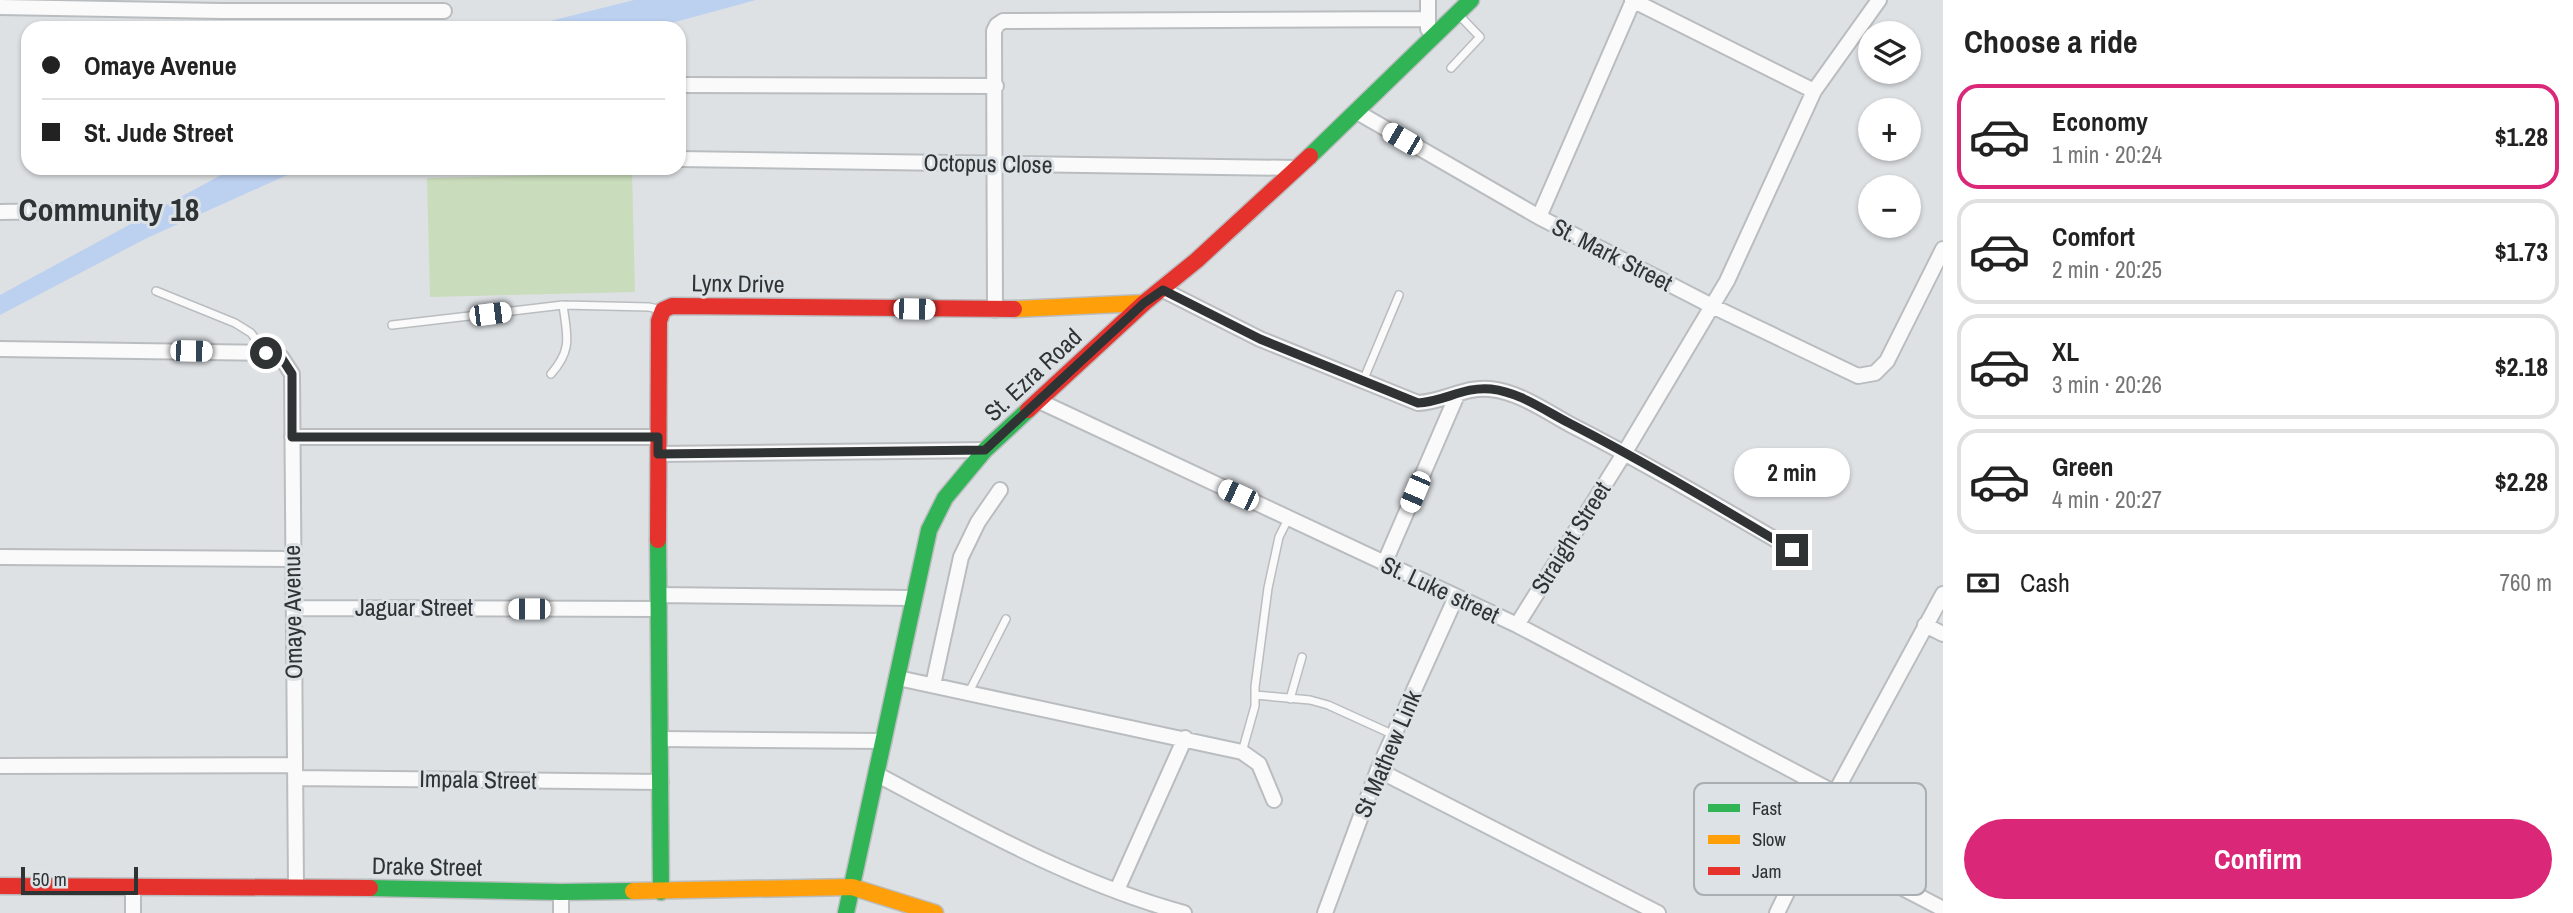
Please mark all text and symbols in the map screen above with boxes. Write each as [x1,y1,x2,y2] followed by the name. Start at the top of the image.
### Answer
[1964,20,2138,63] text: Choose a ride
[1858,21,1921,238] map controls
[1858,21,1921,84] button: layers
[84,48,237,83] text: Omaye Avenue
[1858,98,1921,161] button: +
[2052,104,2148,139] text: Economy
[1968,105,2031,168] icon: car
[84,115,233,150] text: St. Jude Street
[1379,119,1426,159] car
[2495,119,2548,154] text: $1.28
[2052,139,2162,170] text: 1 min · 20:24
[923,146,1053,180] street label: Octopus Close
[1858,175,1921,238] button: −
[19,188,199,231] district label: Community 18
[1547,210,1679,298] street label: St. Mark Street
[2052,219,2135,254] text: Comfort
[1968,220,2031,283] icon: car
[2495,234,2548,269] text: $1.73
[2052,254,2162,285] text: 2 min · 20:25
[691,266,785,300] street label: Lynx Drive
[893,298,936,320] car
[468,301,513,327] car
[977,321,1088,428] street label: St. Ezra Road
[2052,334,2079,369] text: XL
[1968,335,2031,398] icon: car
[250,337,282,369] route start
[170,340,213,362] car
[2495,349,2548,384] text: $2.18
[2052,369,2162,400] text: 3 min · 20:26
[1734,448,1850,498] callout: 2 min
[2052,449,2114,484] text: Green
[1968,450,2031,513] icon: car
[1767,457,1817,488] text: 2 min
[2495,464,2548,499] text: $2.28
[1398,469,1433,515] car
[1523,475,1618,600] street label: Straight Street
[1215,477,1262,513] car
[2052,484,2162,515] text: 4 min · 20:27
[1776,534,1808,566] route end
[275,545,309,679] street label: Omaye Avenue
[1376,548,1505,631] street label: St. Luke street
[1964,564,2002,602] icon: cash
[2020,565,2070,600] text: Cash
[2500,567,2552,598] text: 760 m
[355,591,474,623] street label: Jaguar Street
[509,599,551,620] car
[1346,685,1428,822] street label: St Mathew Link
[419,762,537,796] street label: Impala Street
[1694,783,1926,895] legend
[1752,795,1782,821] text: Fast
[1964,819,2552,899] button: Confirm
[1752,826,1787,852] text: Slow
[372,849,483,883] street label: Drake Street
[1752,858,1781,884] text: Jam
[21,864,138,896] scale bar
[32,866,67,892] text: 50 m

